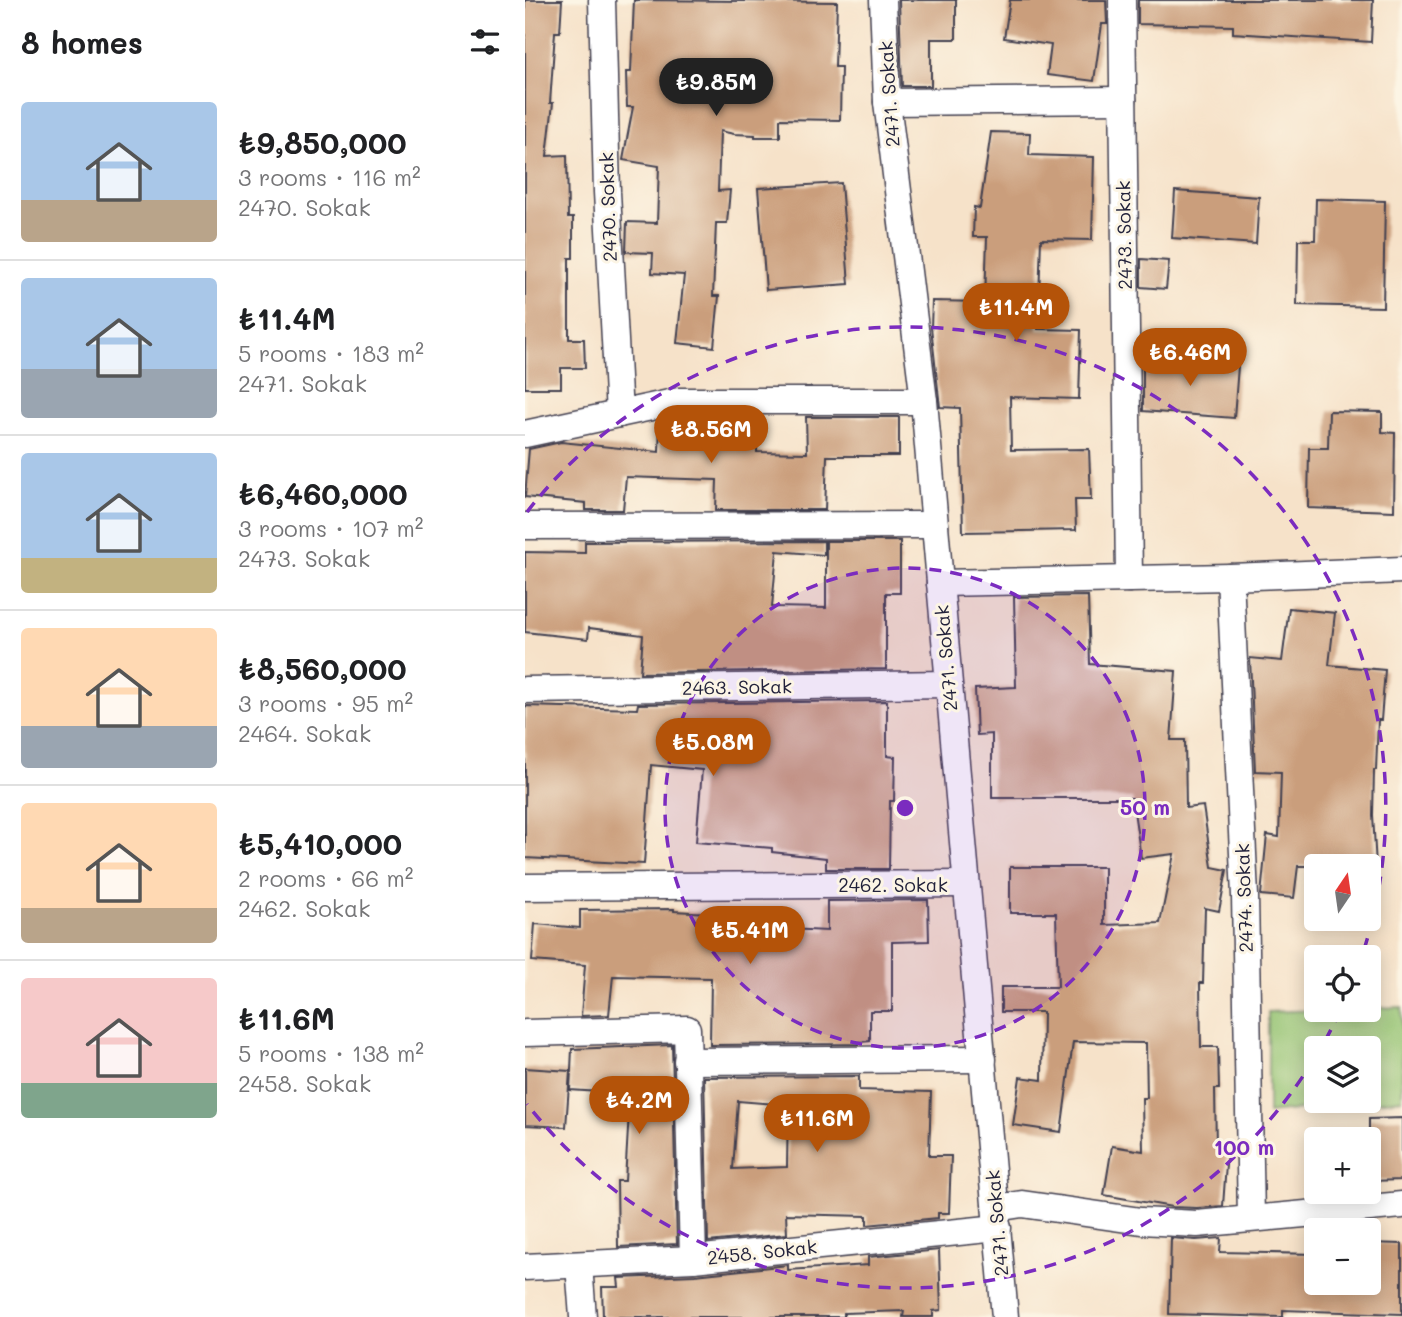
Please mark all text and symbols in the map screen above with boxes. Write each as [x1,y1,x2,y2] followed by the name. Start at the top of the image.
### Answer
[21,22,143,62] text: 8 homes
[466,23,504,61] icon: filters
[872,40,905,148] street label: 2471. Sokak
[659,58,773,118] pin: ₺9.85M
[675,66,757,96] text: ₺9.85M
[238,122,406,162] text: ₺9,850,000
[77,130,161,214] icon: home
[593,152,622,262] street label: 2470. Sokak
[238,162,421,192] text: 3 rooms · 116 m²
[1110,180,1137,290] street label: 2473. Sokak
[238,192,371,222] text: 2470. Sokak
[959,284,1073,343] pin: ₺11.4M
[978,291,1054,321] text: ₺11.4M
[238,298,336,338] text: ₺11.4M
[77,306,161,390] icon: home
[1133,328,1247,388] pin: ₺6.46M
[1149,336,1231,366] text: ₺6.46M
[238,338,424,368] text: 5 rooms · 183 m²
[238,368,367,398] text: 2471. Sokak
[654,406,768,465] pin: ₺8.56M
[670,413,752,443] text: ₺8.56M
[238,473,408,513] text: ₺6,460,000
[77,481,161,565] icon: home
[238,513,424,543] text: 3 rooms · 107 m²
[238,543,370,573] text: 2473. Sokak
[928,604,963,712] street label: 2471. Sokak
[238,648,407,688] text: ₺8,560,000
[77,656,161,740] icon: home
[682,673,792,700] street label: 2463. Sokak
[238,688,413,718] text: 3 rooms · 95 m²
[238,718,371,748] text: 2464. Sokak
[656,718,770,778] pin: ₺5.08M
[672,726,754,756] text: ₺5.08M
[1120,793,1170,820] text: 50 m
[893,796,917,820] centre of rings
[238,823,402,863] text: ₺5,410,000
[77,831,161,915] icon: home
[1229,843,1258,953] street label: 2474. Sokak
[1304,854,1381,931] north arrow
[1304,854,1381,1295] map controls
[238,863,413,893] text: 2 rooms · 66 m²
[838,872,948,897] street label: 2462. Sokak
[238,893,371,923] text: 2462. Sokak
[693,906,807,966] pin: ₺5.41M
[711,914,789,944] text: ₺5.41M
[1304,945,1381,1022] button: locate
[238,998,335,1038] text: ₺11.6M
[77,1006,161,1090] icon: home
[1304,1036,1381,1113] button: layers
[238,1038,424,1068] text: 5 rooms · 138 m²
[238,1068,371,1098] text: 2458. Sokak
[590,1076,688,1136] pin: ₺4.2M
[605,1084,673,1114] text: ₺4.2M
[760,1094,874,1154] pin: ₺11.6M
[780,1102,854,1132] text: ₺11.6M
[1304,1127,1381,1204] button: +
[1214,1133,1274,1160] text: 100 m
[979,1169,1014,1277] street label: 2471. Sokak
[1304,1218,1381,1295] button: −
[706,1233,818,1270] street label: 2458. Sokak

